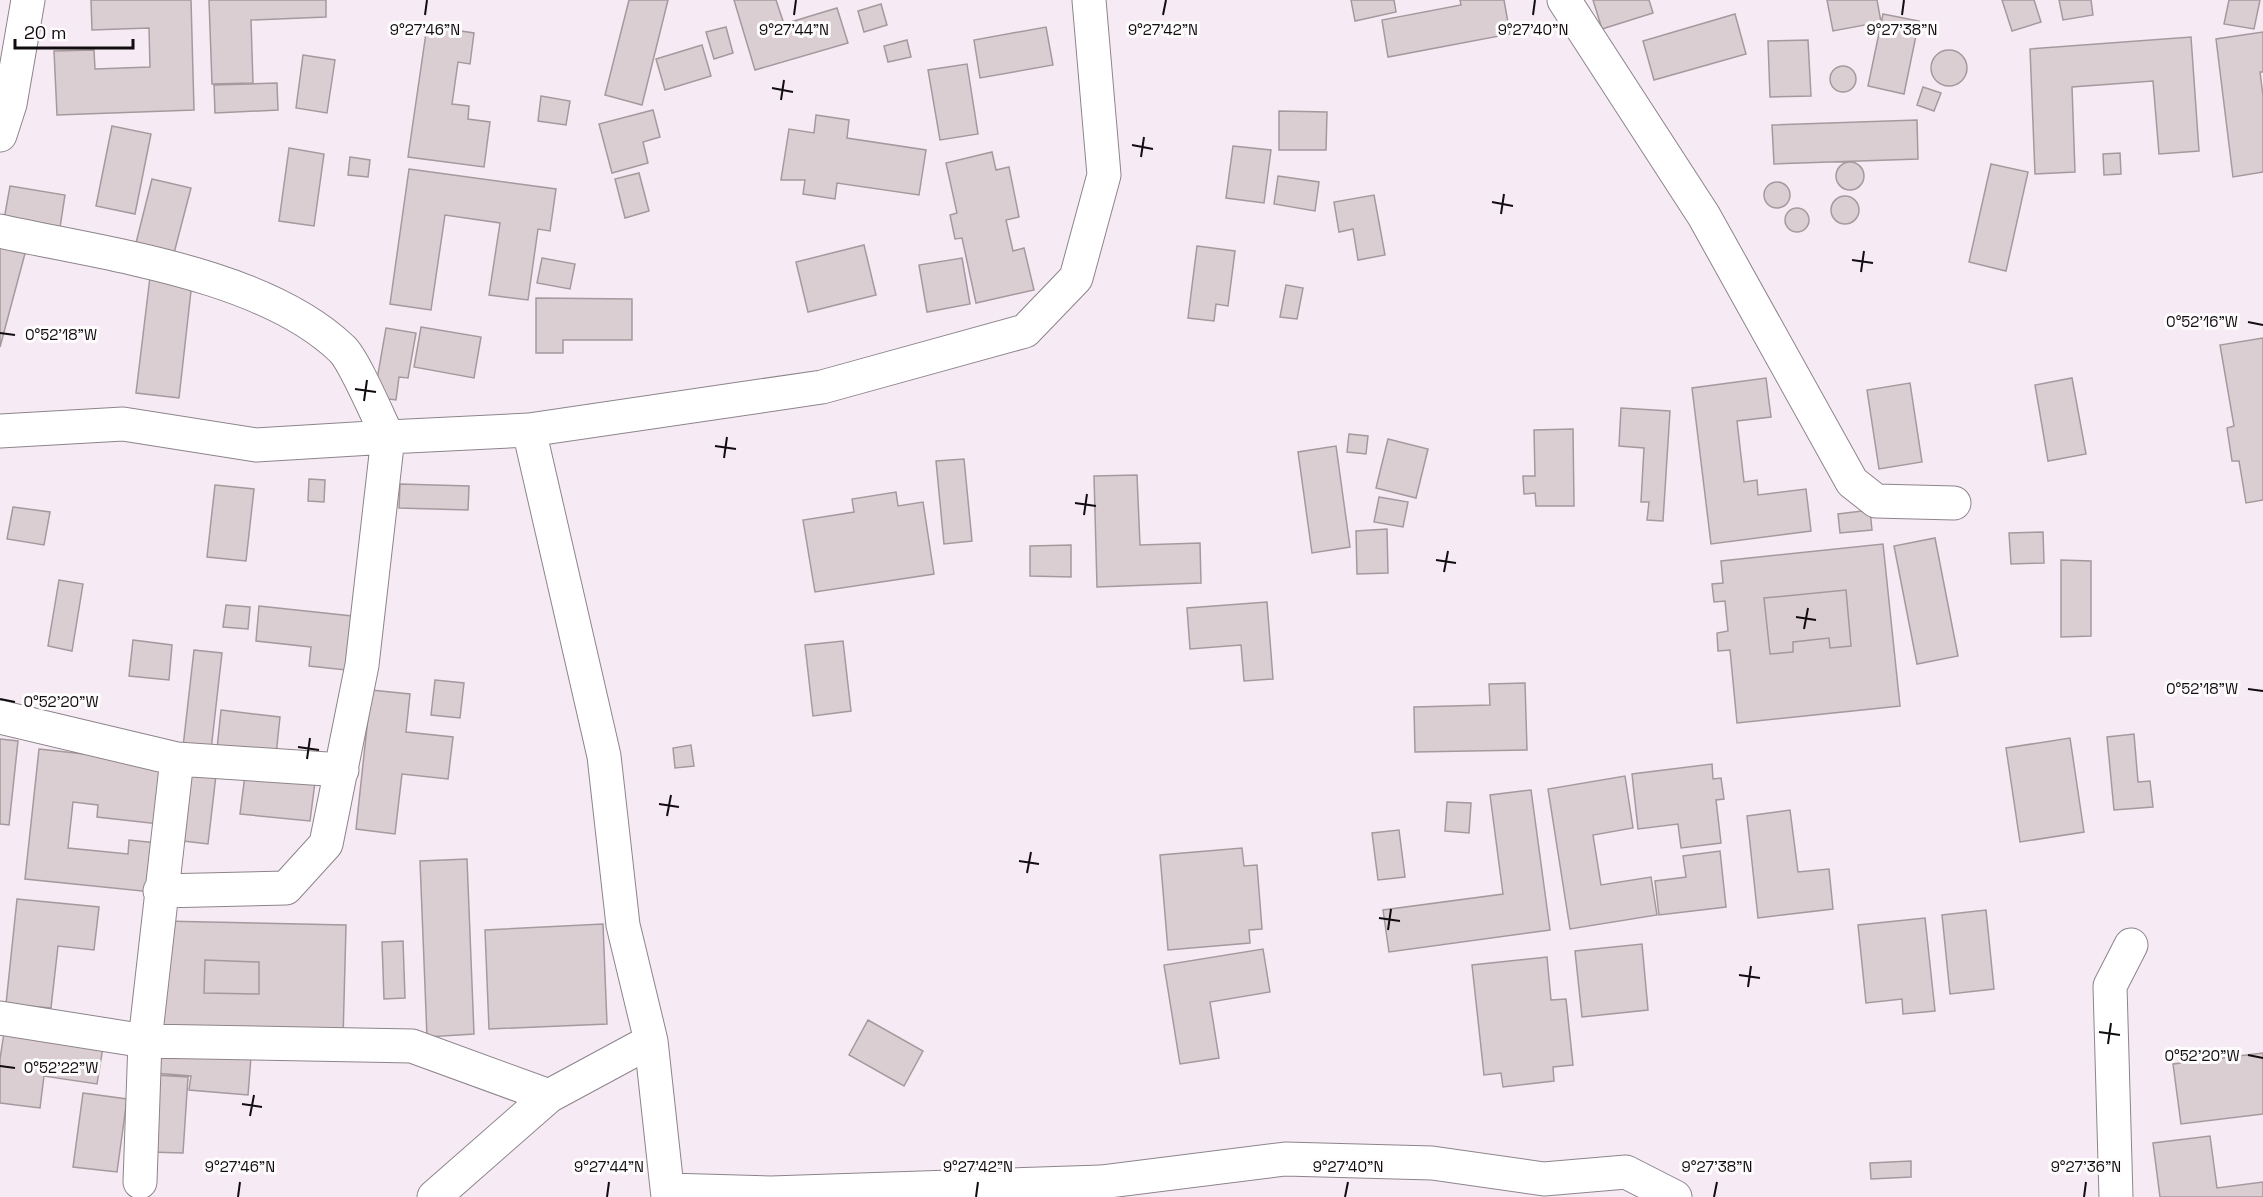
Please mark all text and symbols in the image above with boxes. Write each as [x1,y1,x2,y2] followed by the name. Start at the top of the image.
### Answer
[15,12,134,50] scale bar
[390,20,460,39] text: 9°27'46"N
[759,20,829,39] text: 9°27'44"N
[1128,20,1198,39] text: 9°27'42"N
[1498,20,1568,39] text: 9°27'40"N
[1867,20,1937,39] text: 9°27'38"N
[24,21,67,44] text: 20 m
[2166,312,2238,331] text: 0°52'16"W
[25,325,97,344] text: 0°52'18"W
[2166,679,2238,698] text: 0°52'18"W
[23,692,99,711] text: 0°52'20"W
[2164,1046,2240,1065] text: 0°52'20"W
[24,1058,98,1077] text: 0°52'22"W
[205,1157,275,1176] text: 9°27'46"N
[574,1157,644,1176] text: 9°27'44"N
[943,1157,1013,1176] text: 9°27'42"N
[1313,1157,1383,1176] text: 9°27'40"N
[1682,1157,1752,1176] text: 9°27'38"N
[2051,1157,2121,1176] text: 9°27'36"N

